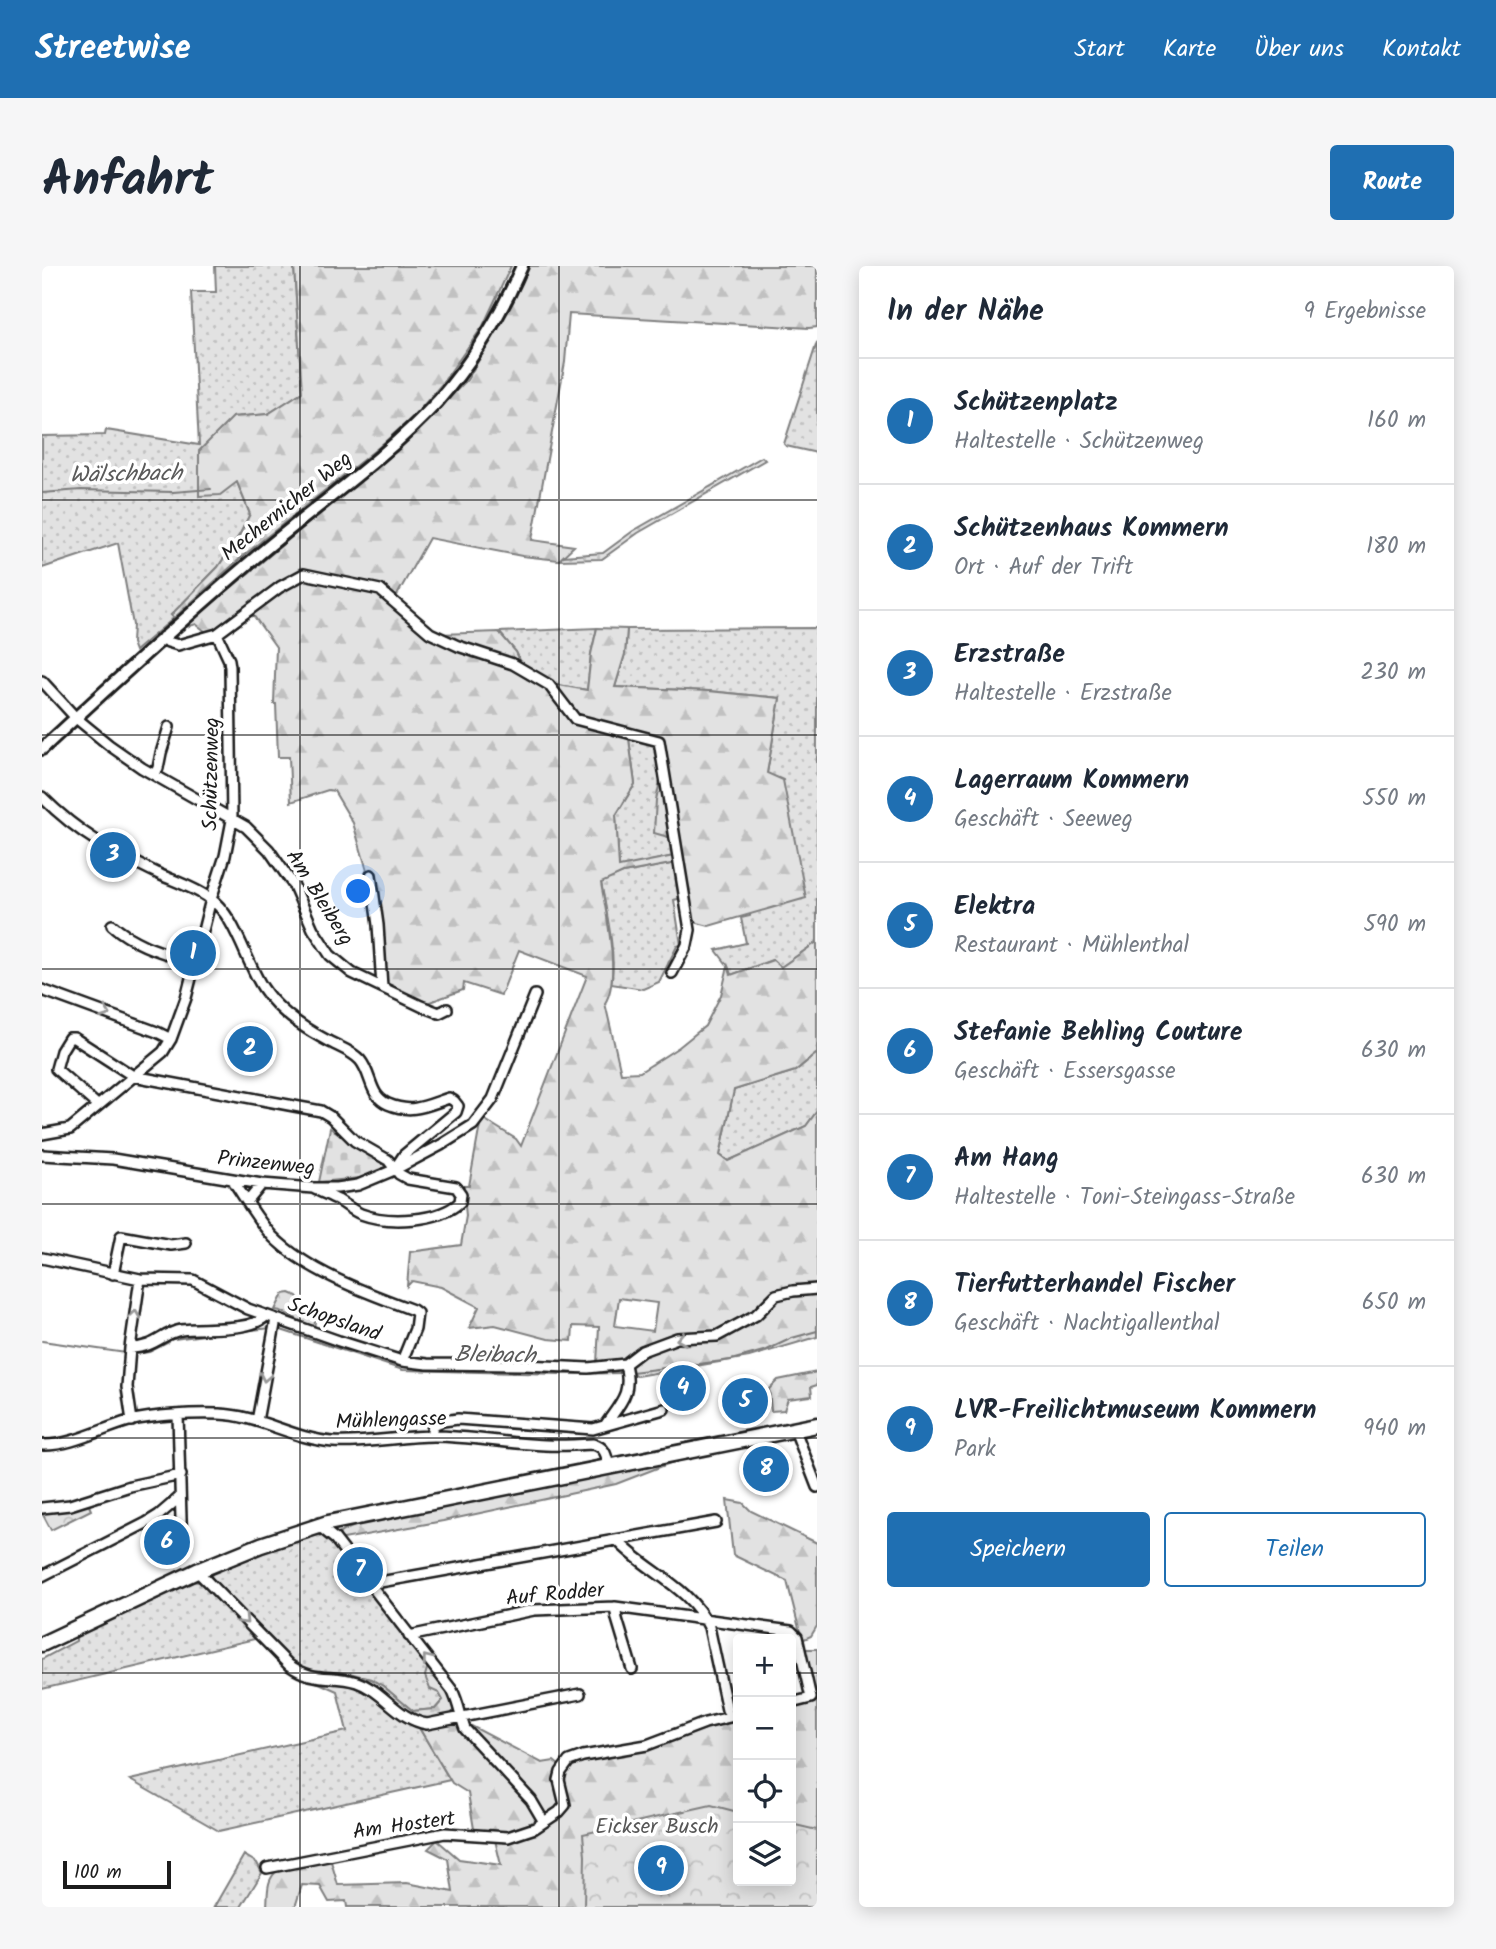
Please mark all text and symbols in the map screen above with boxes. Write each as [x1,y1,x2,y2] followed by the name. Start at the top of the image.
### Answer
[35,23,191,76] text: Streetwise
[1074,30,1125,69] text: Start
[1163,30,1216,69] text: Karte
[1254,30,1344,69] text: Über uns
[1382,30,1461,69] text: Kontakt
[42,143,214,221] text: Anfahrt
[1330,145,1454,220] button: Route
[887,288,1044,336] text: In der Nähe
[1303,294,1426,330] text: 9 Ergebnisse
[954,382,1118,424] text: Schützenplatz
[907,403,913,439] text: 1
[1367,403,1426,439] text: 160 m
[954,424,1204,460] text: Haltestelle · Schützenweg
[214,444,360,570] street label: Mechernicher Weg
[70,456,184,494] water label: Wälschbach
[954,508,1229,550] text: Schützenhaus Kommern
[903,529,917,565] text: 2
[1366,529,1426,565] text: 180 m
[954,550,1133,586] text: Ort · Auf der Trift
[954,634,1065,676] text: Erzstraße
[904,655,916,691] text: 3
[1360,655,1426,691] text: 230 m
[954,676,1172,712] text: Haltestelle · Erzstraße
[195,717,229,831] street label: Schützenweg
[954,760,1189,802] text: Lagerraum Kommern
[904,781,916,817] text: 4
[1362,781,1426,817] text: 550 m
[954,802,1133,838] text: Geschäft · Seeweg
[90,829,136,881] pin: 3
[276,843,362,953] street label: Am Bleiberg
[341,874,375,908] your location
[954,886,1035,928] text: Elektra
[904,907,916,943] text: 5
[1363,907,1426,943] text: 590 m
[170,927,216,979] pin: 1
[954,928,1189,964] text: Restaurant · Mühlenthal
[100,1005,112,1019] one-way arrow
[954,1012,1242,1054] text: Stefanie Behling Couture
[227,1023,273,1075] pin: 2
[904,1033,916,1069] text: 6
[1361,1033,1426,1069] text: 630 m
[954,1054,1176,1090] text: Geschäft · Essersgasse
[954,1138,1059,1180] text: Am Hang
[216,1142,316,1186] street label: Prinzenweg
[905,1159,915,1195] text: 7
[1361,1159,1426,1195] text: 630 m
[954,1180,1295,1216] text: Haltestelle · Toni-Steingass-Straße
[954,1264,1235,1306] text: Tierfutterhandel Fischer
[903,1285,917,1321] text: 8
[1362,1285,1426,1321] text: 650 m
[283,1289,386,1352] street label: Schopsland
[954,1306,1220,1342] text: Geschäft · Nachtigallenthal
[127,1309,142,1321] one-way arrow
[675,1331,687,1346] one-way arrow
[454,1337,538,1375] water label: Bleibach
[660,1362,706,1414] pin: 4
[258,1371,273,1383] one-way arrow
[722,1375,768,1427] pin: 5
[954,1390,1316,1432] text: LVR-Freilichtmuseum Kommern
[335,1403,448,1439] street label: Mühlengasse
[904,1411,916,1447] text: 9
[1363,1411,1426,1447] text: 940 m
[954,1432,996,1468] text: Park
[743,1443,789,1495] pin: 8
[887,1512,1150,1587] button: Speichern
[1164,1512,1426,1587] button: Teilen
[144,1516,190,1568] pin: 6
[337,1544,383,1596] pin: 7
[505,1574,606,1616] street label: Auf Rodder
[236,1611,249,1624] one-way arrow
[733,1634,796,1886] map controls
[733,1634,796,1697] button: +
[423,1654,436,1667] one-way arrow
[733,1697,796,1760] button: −
[733,1760,796,1823] button: locate
[351,1802,458,1850] street label: Am Hostert
[595,1811,719,1844] park label: Eickser Busch
[733,1823,796,1886] button: layers
[638,1842,684,1894] pin: 9
[63,1858,172,1890] scale bar
[74,1858,122,1888] text: 100 m

